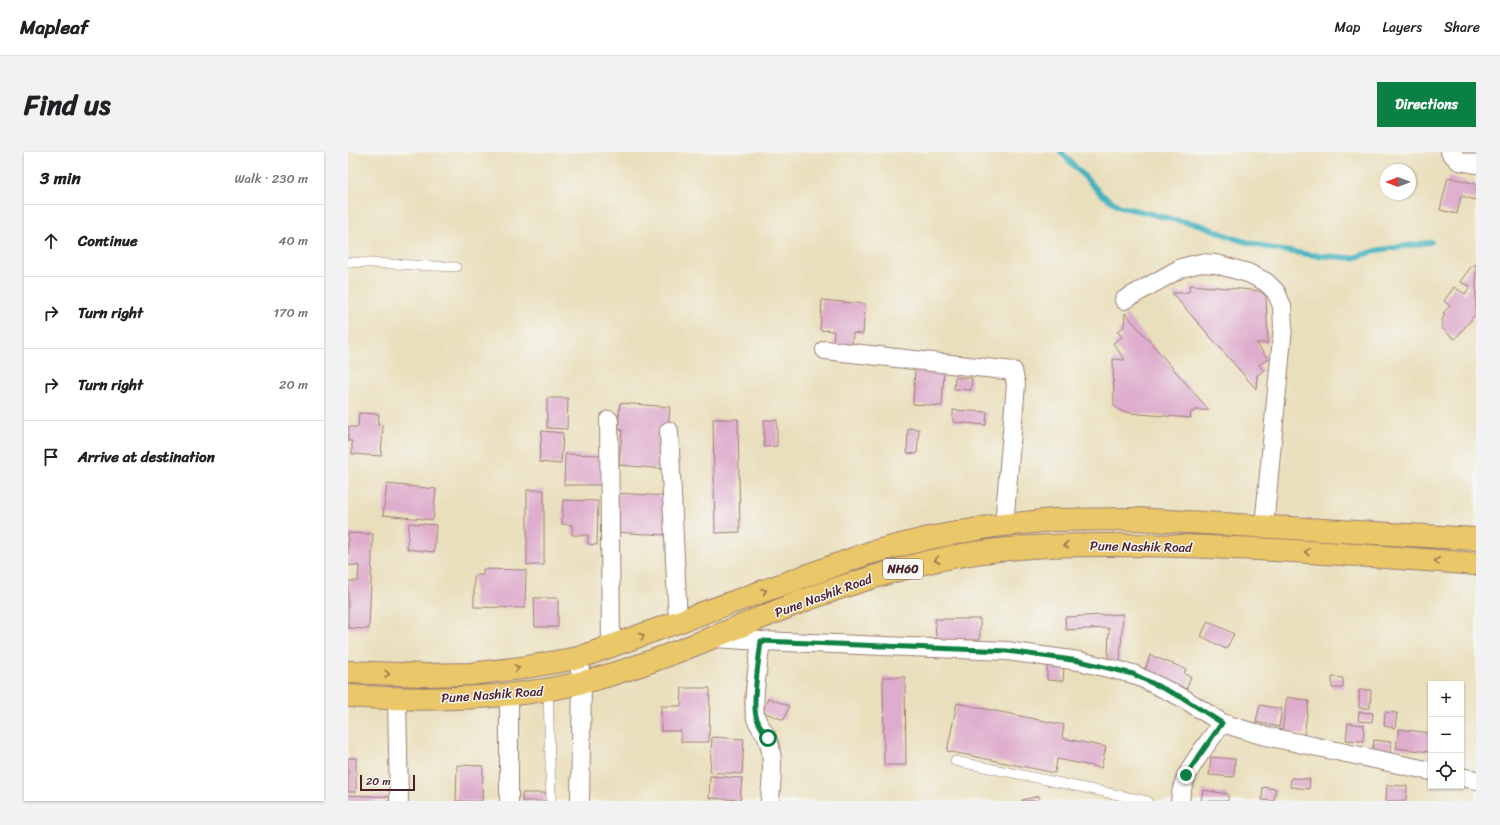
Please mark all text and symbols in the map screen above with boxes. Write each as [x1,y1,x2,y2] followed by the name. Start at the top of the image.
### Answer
[20,11,88,44] text: Mapleaf
[1335,15,1360,40] text: Map
[1382,15,1422,40] text: Layers
[1444,15,1480,40] text: Share
[24,80,111,129] text: Find us
[1377,82,1476,127] button: Directions
[40,163,81,193] text: 3 min
[1380,164,1416,200] north arrow
[234,167,308,190] text: Walk · 230 m
[78,228,138,254] text: Continue
[278,229,308,252] text: 40 m
[40,230,62,252] icon: ahead
[78,300,143,326] text: Turn right
[273,301,308,324] text: 170 m
[40,302,62,324] icon: right
[78,372,143,398] text: Turn right
[279,373,308,396] text: 20 m
[40,374,62,396] icon: right
[78,444,215,470] text: Arrive at destination
[40,446,62,468] icon: arrive
[1090,534,1193,559] street label: Pune Nashik Road
[1063,541,1069,550] one-way arrow
[1304,548,1310,557] one-way arrow
[934,556,940,564] one-way arrow
[1434,556,1440,565] one-way arrow
[883,559,923,579] road number: NH60
[771,567,876,624] street label: Pune Nashik Road
[760,587,767,595] one-way arrow
[638,632,645,641] one-way arrow
[514,664,520,673] one-way arrow
[384,669,390,678] one-way arrow
[440,679,545,710] street label: Pune Nashik Road
[1428,681,1464,789] map controls
[1428,681,1464,717] button: +
[1428,717,1464,753] button: −
[759,729,777,747] route start
[1428,753,1464,789] button: locate
[1177,766,1195,784] route end
[366,772,391,791] text: 20 m
[360,773,415,792] scale bar

